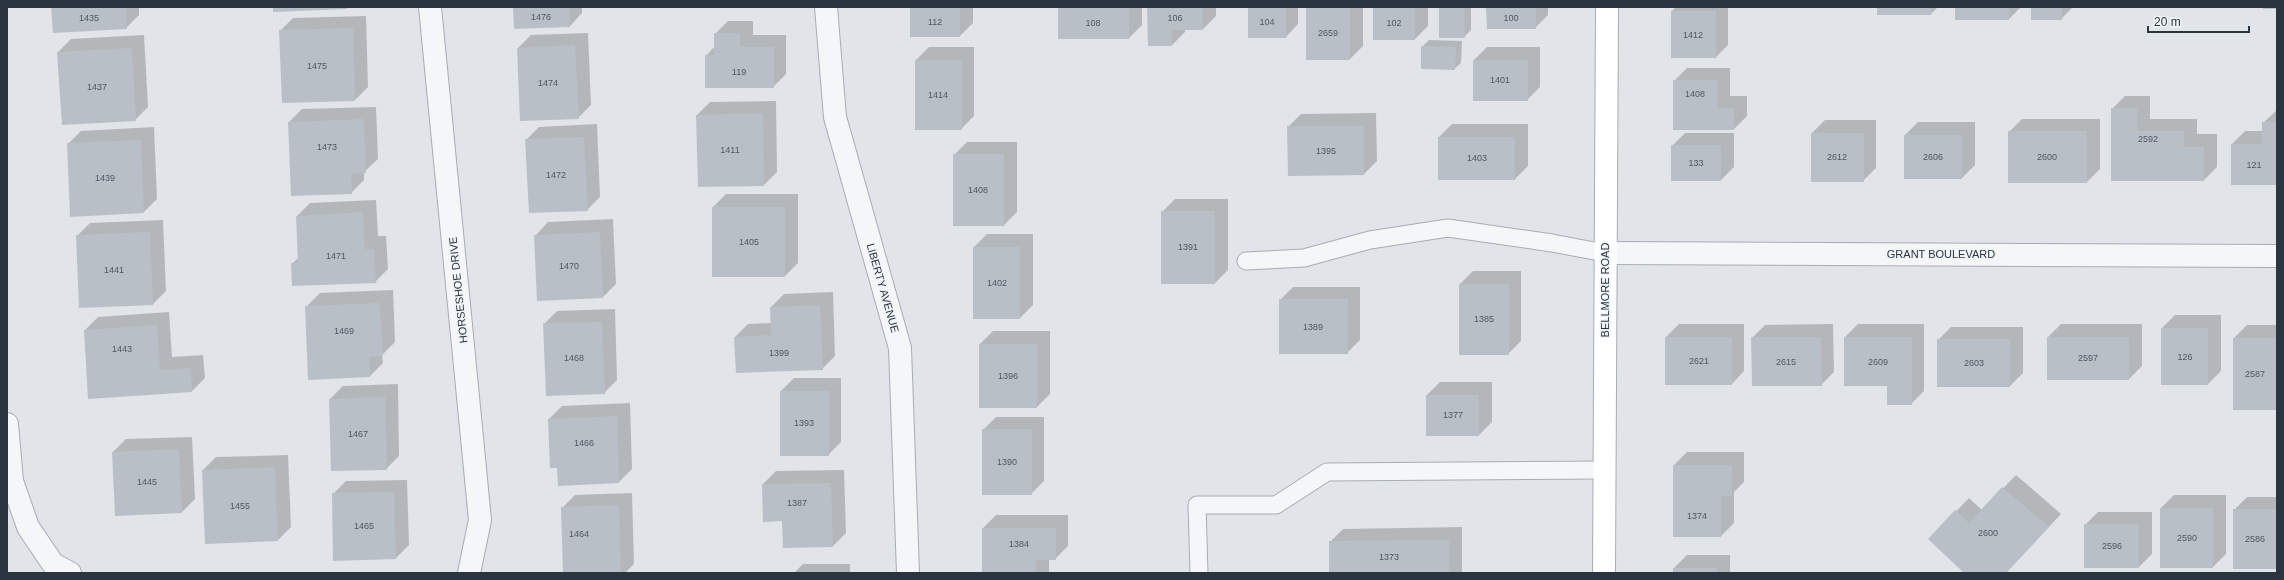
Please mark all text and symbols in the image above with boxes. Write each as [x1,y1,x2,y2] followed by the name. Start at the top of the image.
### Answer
[2148,8,2249,34] scale bar
[531,12,551,22] house number: 1476
[79,13,99,23] house number: 1435
[1167,13,1183,23] house number: 106
[1503,13,1519,23] house number: 100
[2154,15,2181,29] text: 20 m
[928,17,942,27] house number: 112
[1259,17,1275,27] house number: 104
[1085,18,1101,28] house number: 108
[1386,18,1402,28] house number: 102
[1318,28,1338,38] house number: 2659
[1683,30,1703,40] house number: 1412
[307,61,327,71] house number: 1475
[732,67,746,77] house number: 119
[1490,75,1510,85] house number: 1401
[538,78,558,88] house number: 1474
[87,82,107,92] house number: 1437
[1685,89,1705,99] house number: 1408
[928,90,948,100] house number: 1414
[2138,134,2158,144] house number: 2592
[317,142,337,152] house number: 1473
[720,145,740,155] house number: 1411
[1316,146,1336,156] house number: 1395
[1827,152,1847,162] house number: 2612
[1923,152,1943,162] house number: 2606
[2037,152,2057,162] house number: 2600
[1467,153,1487,163] house number: 1403
[1688,158,1704,168] house number: 133
[2246,160,2262,170] house number: 121
[546,170,566,180] house number: 1472
[95,173,115,183] house number: 1439
[968,185,988,195] house number: 1408
[446,236,470,344] street label: HORSESHOE DRIVE
[739,237,759,247] house number: 1405
[865,242,901,334] street label: LIBERTY AVENUE
[1178,242,1198,252] house number: 1391
[1599,243,1611,337] street label: BELLMORE ROAD
[1887,248,1995,260] street label: GRANT BOULEVARD
[326,251,346,261] house number: 1471
[559,261,579,271] house number: 1470
[104,265,124,275] house number: 1441
[987,278,1007,288] house number: 1402
[1474,314,1494,324] house number: 1385
[1303,322,1323,332] house number: 1389
[334,326,354,336] house number: 1469
[112,344,132,354] house number: 1443
[769,348,789,358] house number: 1399
[2177,352,2193,362] house number: 126
[564,353,584,363] house number: 1468
[2078,353,2098,363] house number: 2597
[1689,356,1709,366] house number: 2621
[1776,357,1796,367] house number: 2615
[1868,357,1888,367] house number: 2609
[1964,358,1984,368] house number: 2603
[2245,369,2265,379] house number: 2587
[998,371,1018,381] house number: 1396
[1443,410,1463,420] house number: 1377
[794,418,814,428] house number: 1393
[348,429,368,439] house number: 1467
[574,438,594,448] house number: 1466
[997,457,1017,467] house number: 1390
[137,477,157,487] house number: 1445
[787,498,807,508] house number: 1387
[230,501,250,511] house number: 1455
[1687,511,1707,521] house number: 1374
[354,521,374,531] house number: 1465
[1978,528,1998,538] house number: 2600
[569,529,589,539] house number: 1464
[2177,533,2197,543] house number: 2590
[2245,534,2265,544] house number: 2586
[1009,539,1029,549] house number: 1384
[2102,541,2122,551] house number: 2596
[1379,552,1399,562] house number: 1373

